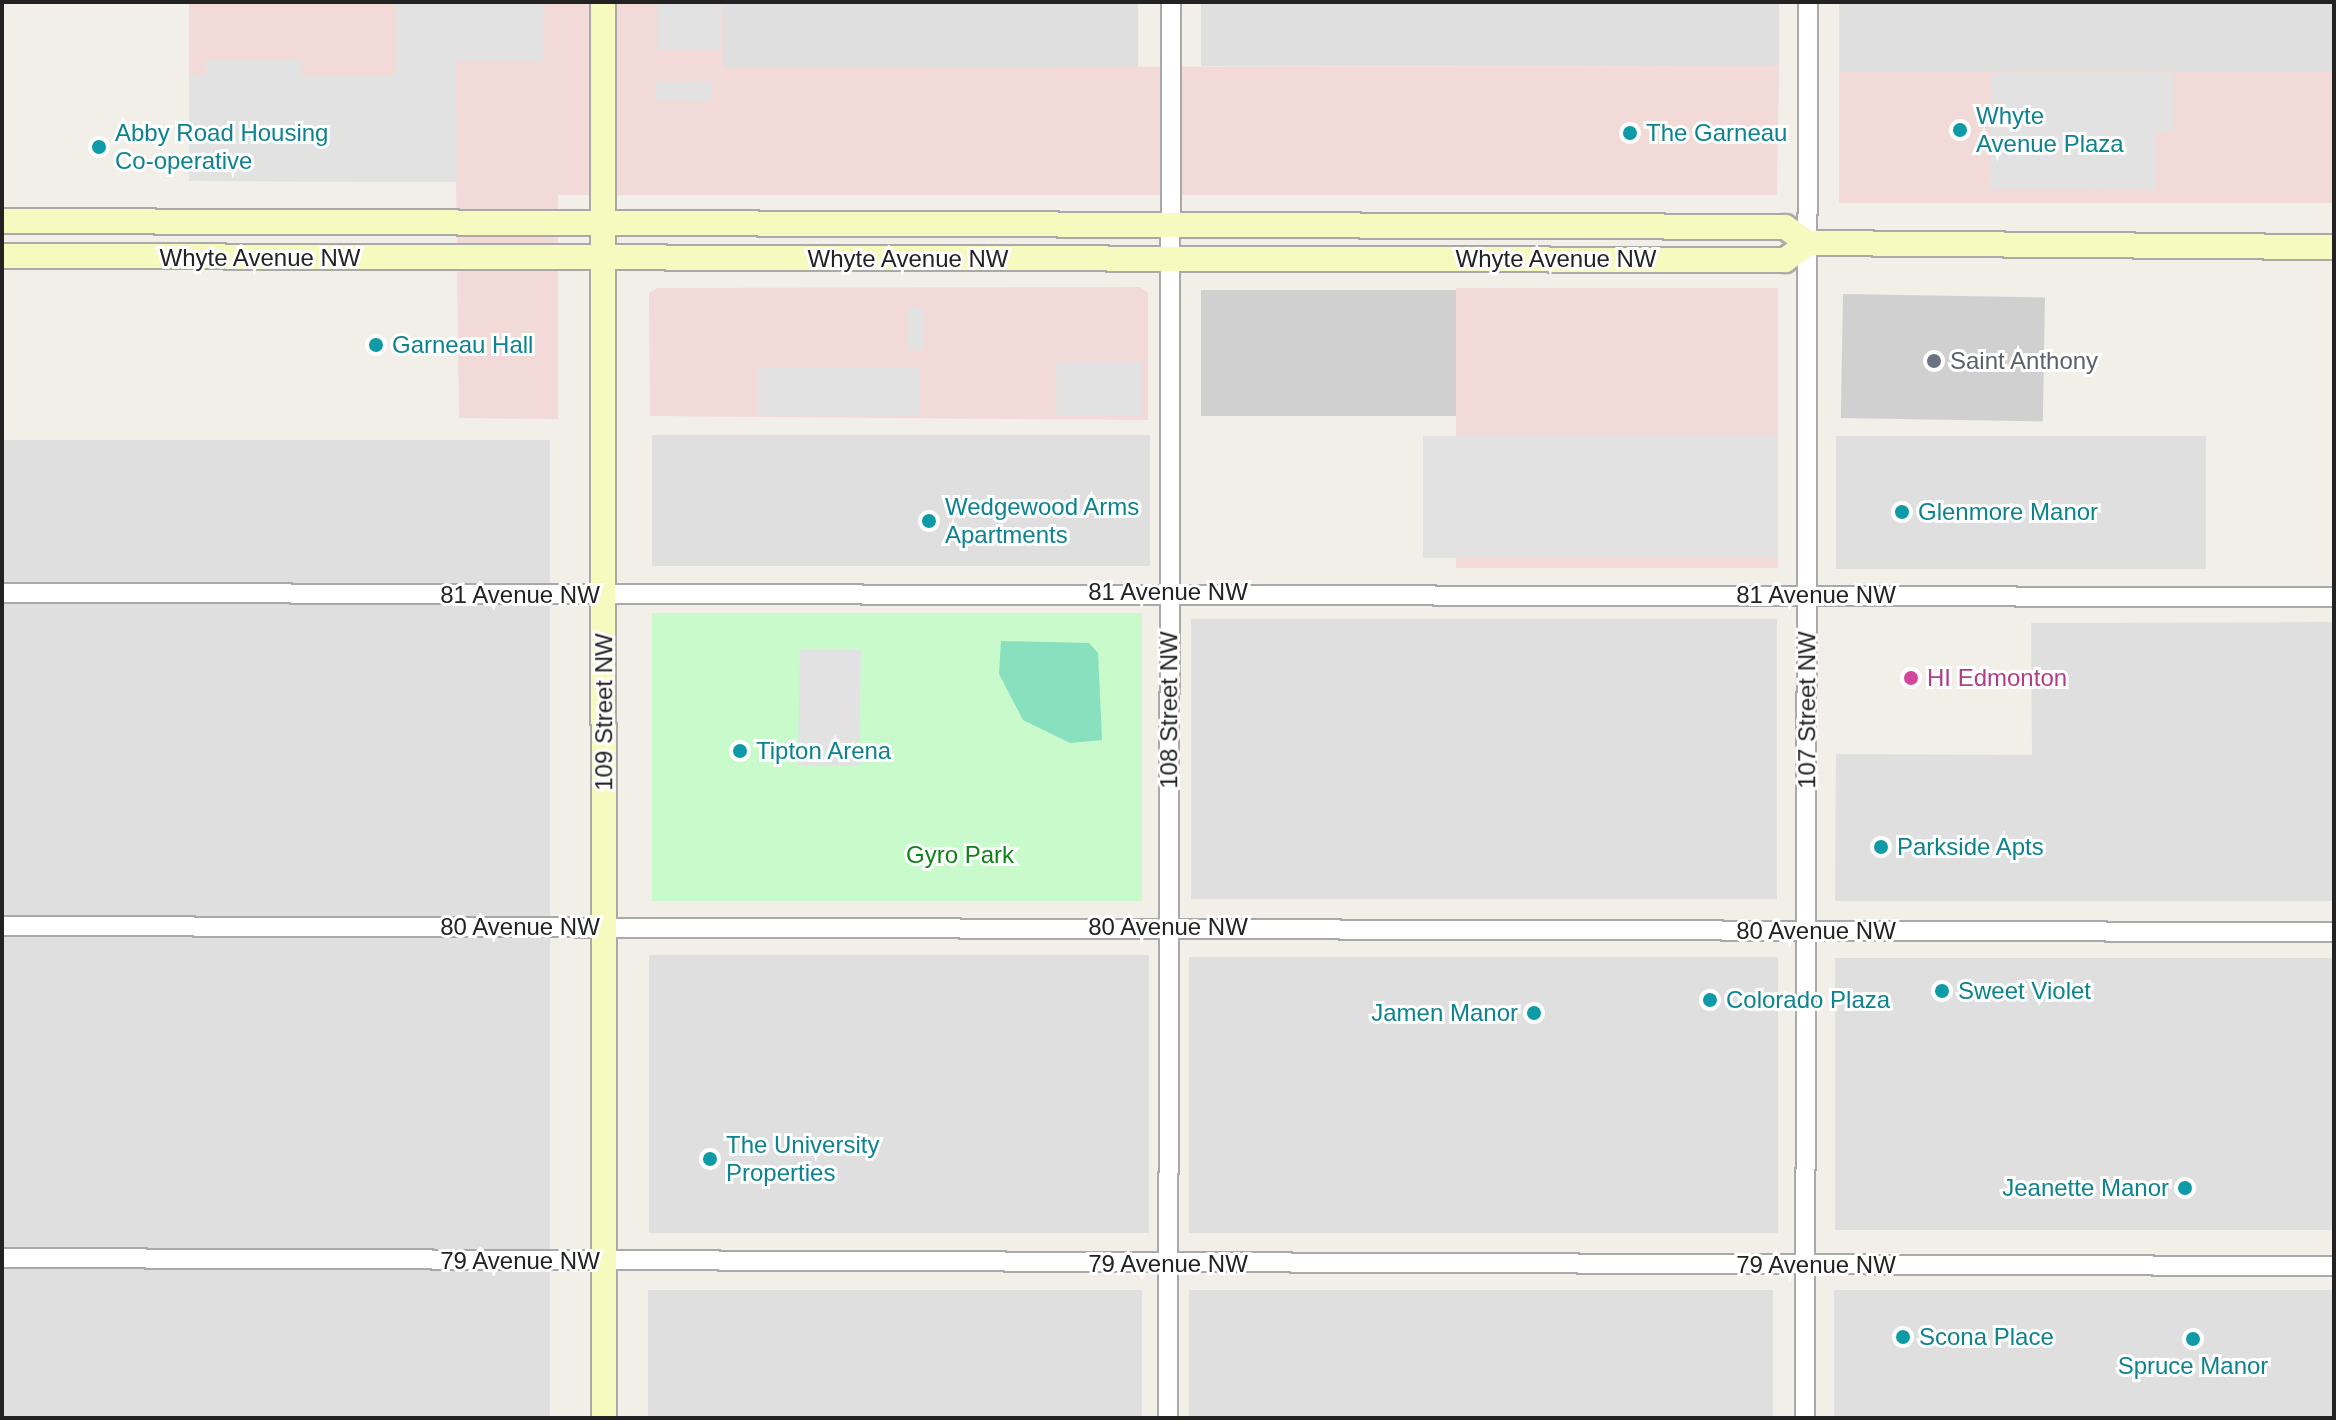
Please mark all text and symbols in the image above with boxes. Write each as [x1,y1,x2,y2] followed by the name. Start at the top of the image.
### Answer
[1976,102,2124,158] place label: Whyte Avenue Plaza
[115,119,328,175] place label: Abby Road Housing Co-operative
[1646,119,1787,147] place label: The Garneau
[1951,121,1969,139] marker: Whyte Avenue Plaza
[1621,124,1639,142] marker: The Garneau
[90,138,108,156] marker: Abby Road Housing Co-operative
[159,244,361,272] street label: Whyte Avenue NW
[807,245,1009,273] street label: Whyte Avenue NW
[1455,245,1657,273] street label: Whyte Avenue NW
[392,331,533,359] place label: Garneau Hall
[367,336,385,354] marker: Garneau Hall
[1950,347,2099,375] place label: Saint Anthony
[1925,352,1943,370] marker: Saint Anthony
[945,493,1141,549] place label: Wedgewood Arms Apartments
[1918,498,2098,526] place label: Glenmore Manor
[1893,503,1911,521] marker: Glenmore Manor
[920,512,938,530] marker: Wedgewood Arms Apartments
[1088,578,1248,606] street label: 81 Avenue NW
[440,581,600,609] street label: 81 Avenue NW
[1736,581,1896,609] street label: 81 Avenue NW
[1155,631,1183,789] street label: 108 Street NW
[1793,631,1821,789] street label: 107 Street NW
[590,633,618,791] street label: 109 Street NW
[1927,664,2067,692] place label: HI Edmonton
[1902,669,1920,687] marker: HI Edmonton
[756,737,893,765] place label: Tipton Arena
[731,742,749,760] marker: Tipton Arena
[1897,833,2045,861] place label: Parkside Apts
[1872,838,1890,856] marker: Parkside Apts
[906,841,1014,869] park label: Gyro Park
[440,913,600,941] street label: 80 Avenue NW
[1088,913,1248,941] street label: 80 Avenue NW
[1736,917,1896,945] street label: 80 Avenue NW
[1958,977,2091,1005] place label: Sweet Violet
[1933,982,1951,1000] marker: Sweet Violet
[1726,986,1890,1014] place label: Colorado Plaza
[1701,991,1719,1009] marker: Colorado Plaza
[1371,999,1518,1027] place label: Jamen Manor
[1525,1004,1543,1022] marker: Jamen Manor
[726,1131,879,1187] place label: The University Properties
[701,1150,719,1168] marker: The University Properties
[2002,1174,2169,1202] place label: Jeanette Manor
[2176,1179,2194,1197] marker: Jeanette Manor
[440,1247,600,1275] street label: 79 Avenue NW
[1088,1250,1248,1278] street label: 79 Avenue NW
[1736,1251,1896,1279] street label: 79 Avenue NW
[1919,1323,2054,1351] place label: Scona Place
[1894,1328,1912,1346] marker: Scona Place
[2184,1330,2202,1348] marker: Spruce Manor
[2118,1352,2268,1380] place label: Spruce Manor

